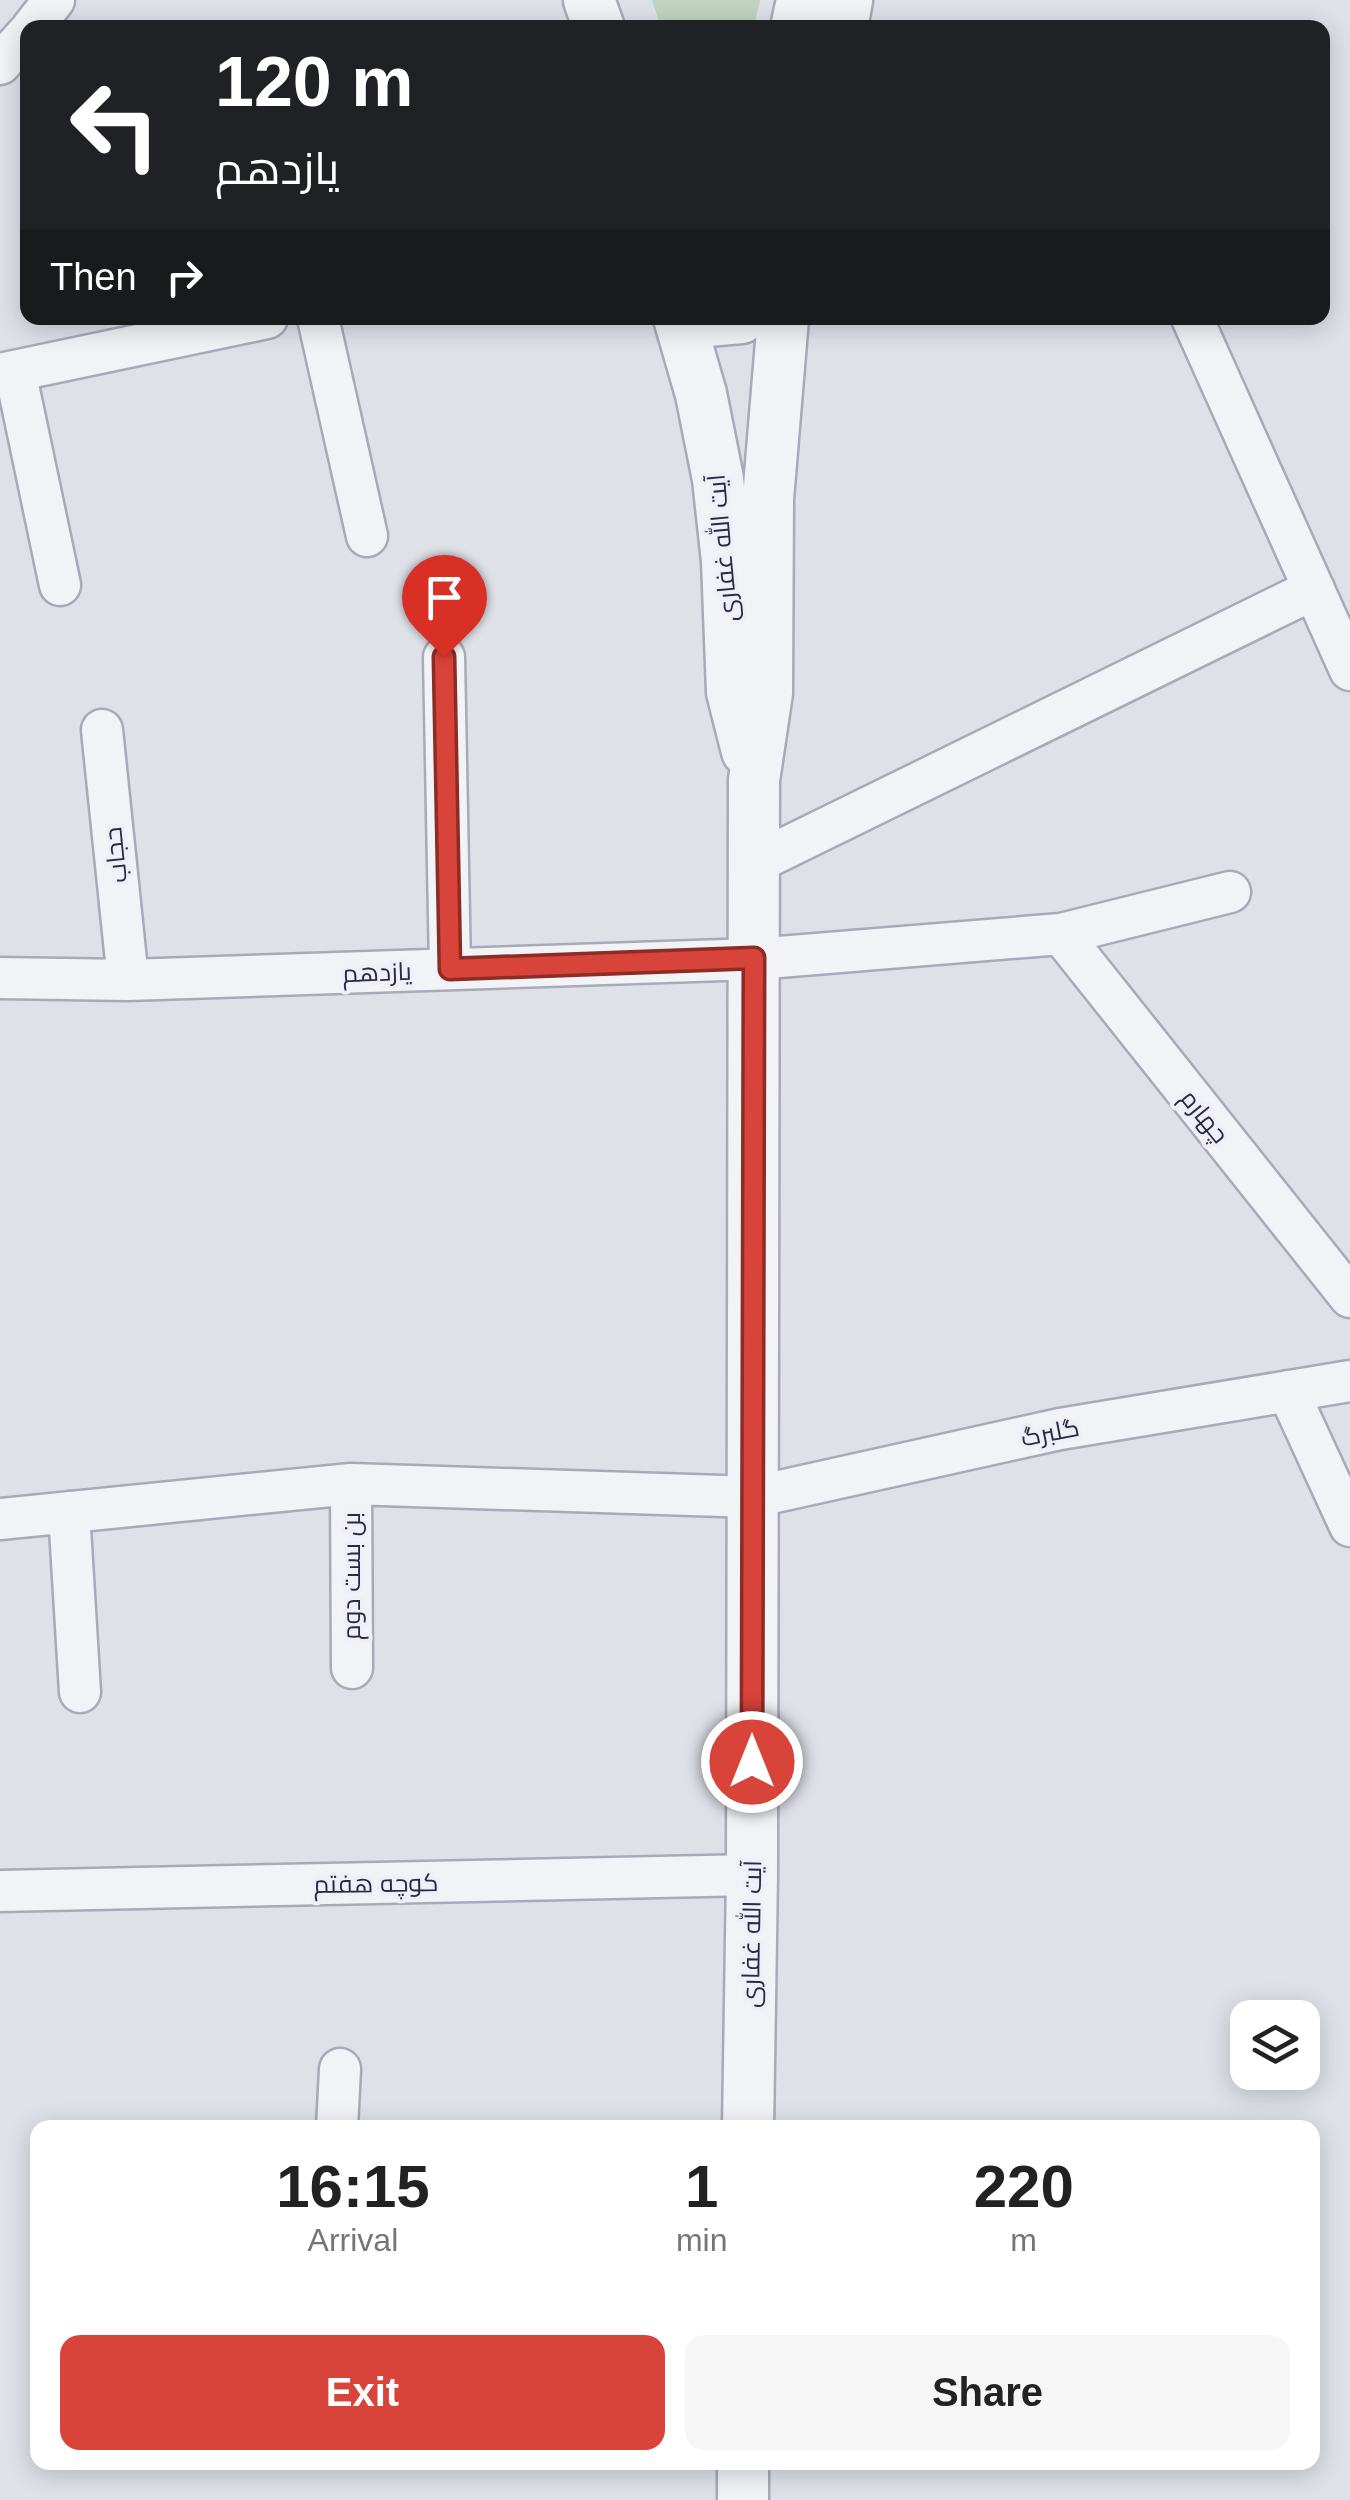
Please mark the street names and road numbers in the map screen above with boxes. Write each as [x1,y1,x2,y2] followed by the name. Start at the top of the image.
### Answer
[700,473,743,623] street label: آیت الله غفاری
[98,826,132,884] street label: حجاب
[342,957,412,991] street label: یازدهم
[1172,1084,1235,1151] street label: چهارم
[1018,1413,1082,1452] street label: گلبرگ
[337,1512,369,1640] street label: بن بست دوم
[734,1860,767,2008] street label: آیت الله غفاری
[313,1868,439,1902] street label: کوچه هفتم

